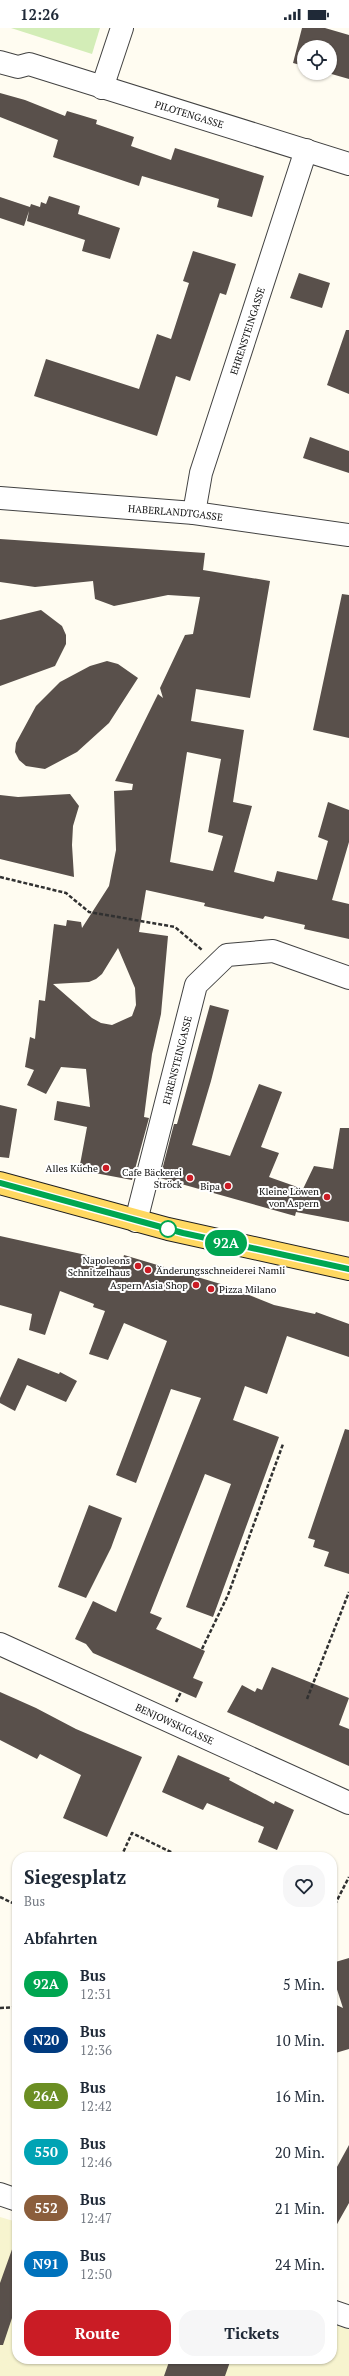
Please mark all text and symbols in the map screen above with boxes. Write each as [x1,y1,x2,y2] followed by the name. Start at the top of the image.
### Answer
[20,4,59,24] text: 12:26
[297,40,337,80] map controls
[297,40,337,80] button: locate
[153,97,226,131] street label: PILOTENGASSE
[227,285,268,376] street label: EHRENSTEINGASSE
[127,501,224,524] street label: HABERLANDTGASSE
[159,1014,194,1106] street label: EHRENSTEINGASSE
[46,1162,98,1175] place label: Alles Küche
[101,1163,111,1173] marker: Alles Küche
[122,1166,183,1191] place label: Cafe Bäckerei Ströck
[185,1173,195,1183] marker: Cafe Bäckerei Ströck
[200,1180,220,1193] place label: Bipa
[223,1181,233,1191] marker: Bipa
[259,1185,319,1210] place label: Kleine Löwen von Aspern
[322,1192,332,1202] marker: Kleine Löwen von Aspern
[159,1220,177,1238] unlabelled marker
[203,1230,249,1256] line badge: 92A
[213,1233,239,1252] text: 92A
[68,1254,130,1279] place label: Napoleons Schnitzelhaus
[133,1261,143,1271] marker: Napoleons Schnitzelhaus
[156,1264,285,1277] place label: Änderungsschneiderei Namli
[143,1265,153,1275] marker: Änderungsschneiderei Namli
[110,1279,188,1292] place label: Aspern Asia Shop
[191,1280,201,1290] marker: Aspern Asia Shop
[219,1283,277,1296] place label: Pizza Milano
[206,1284,216,1294] marker: Pizza Milano
[133,1700,216,1747] street label: BENJOWSKIGASSE
[24,1864,126,1889] text: Siegesplatz
[283,1865,325,1907] button: heart
[24,1892,45,1910] text: Bus
[24,1928,97,1948] text: Abfahrten
[80,1965,106,1985] text: Bus
[33,1974,59,1993] text: 92A
[283,1974,325,1994] text: 5 Min.
[80,1985,112,2003] text: 12:31
[80,2021,106,2041] text: Bus
[33,2030,59,2049] text: N20
[275,2030,325,2050] text: 10 Min.
[80,2041,112,2059] text: 12:36
[80,2077,106,2097] text: Bus
[33,2086,59,2105] text: 26A
[275,2086,325,2106] text: 16 Min.
[80,2097,112,2115] text: 12:42
[80,2133,106,2153] text: Bus
[34,2142,58,2161] text: 550
[275,2142,325,2162] text: 20 Min.
[80,2153,112,2171] text: 12:46
[80,2189,106,2209] text: Bus
[34,2198,58,2217] text: 552
[275,2198,325,2218] text: 21 Min.
[80,2209,112,2227] text: 12:47
[80,2245,106,2265] text: Bus
[33,2254,59,2273] text: N91
[275,2254,325,2274] text: 24 Min.
[80,2265,112,2283] text: 12:50
[24,2310,171,2356] button: Route
[179,2310,325,2356] button: Tickets

